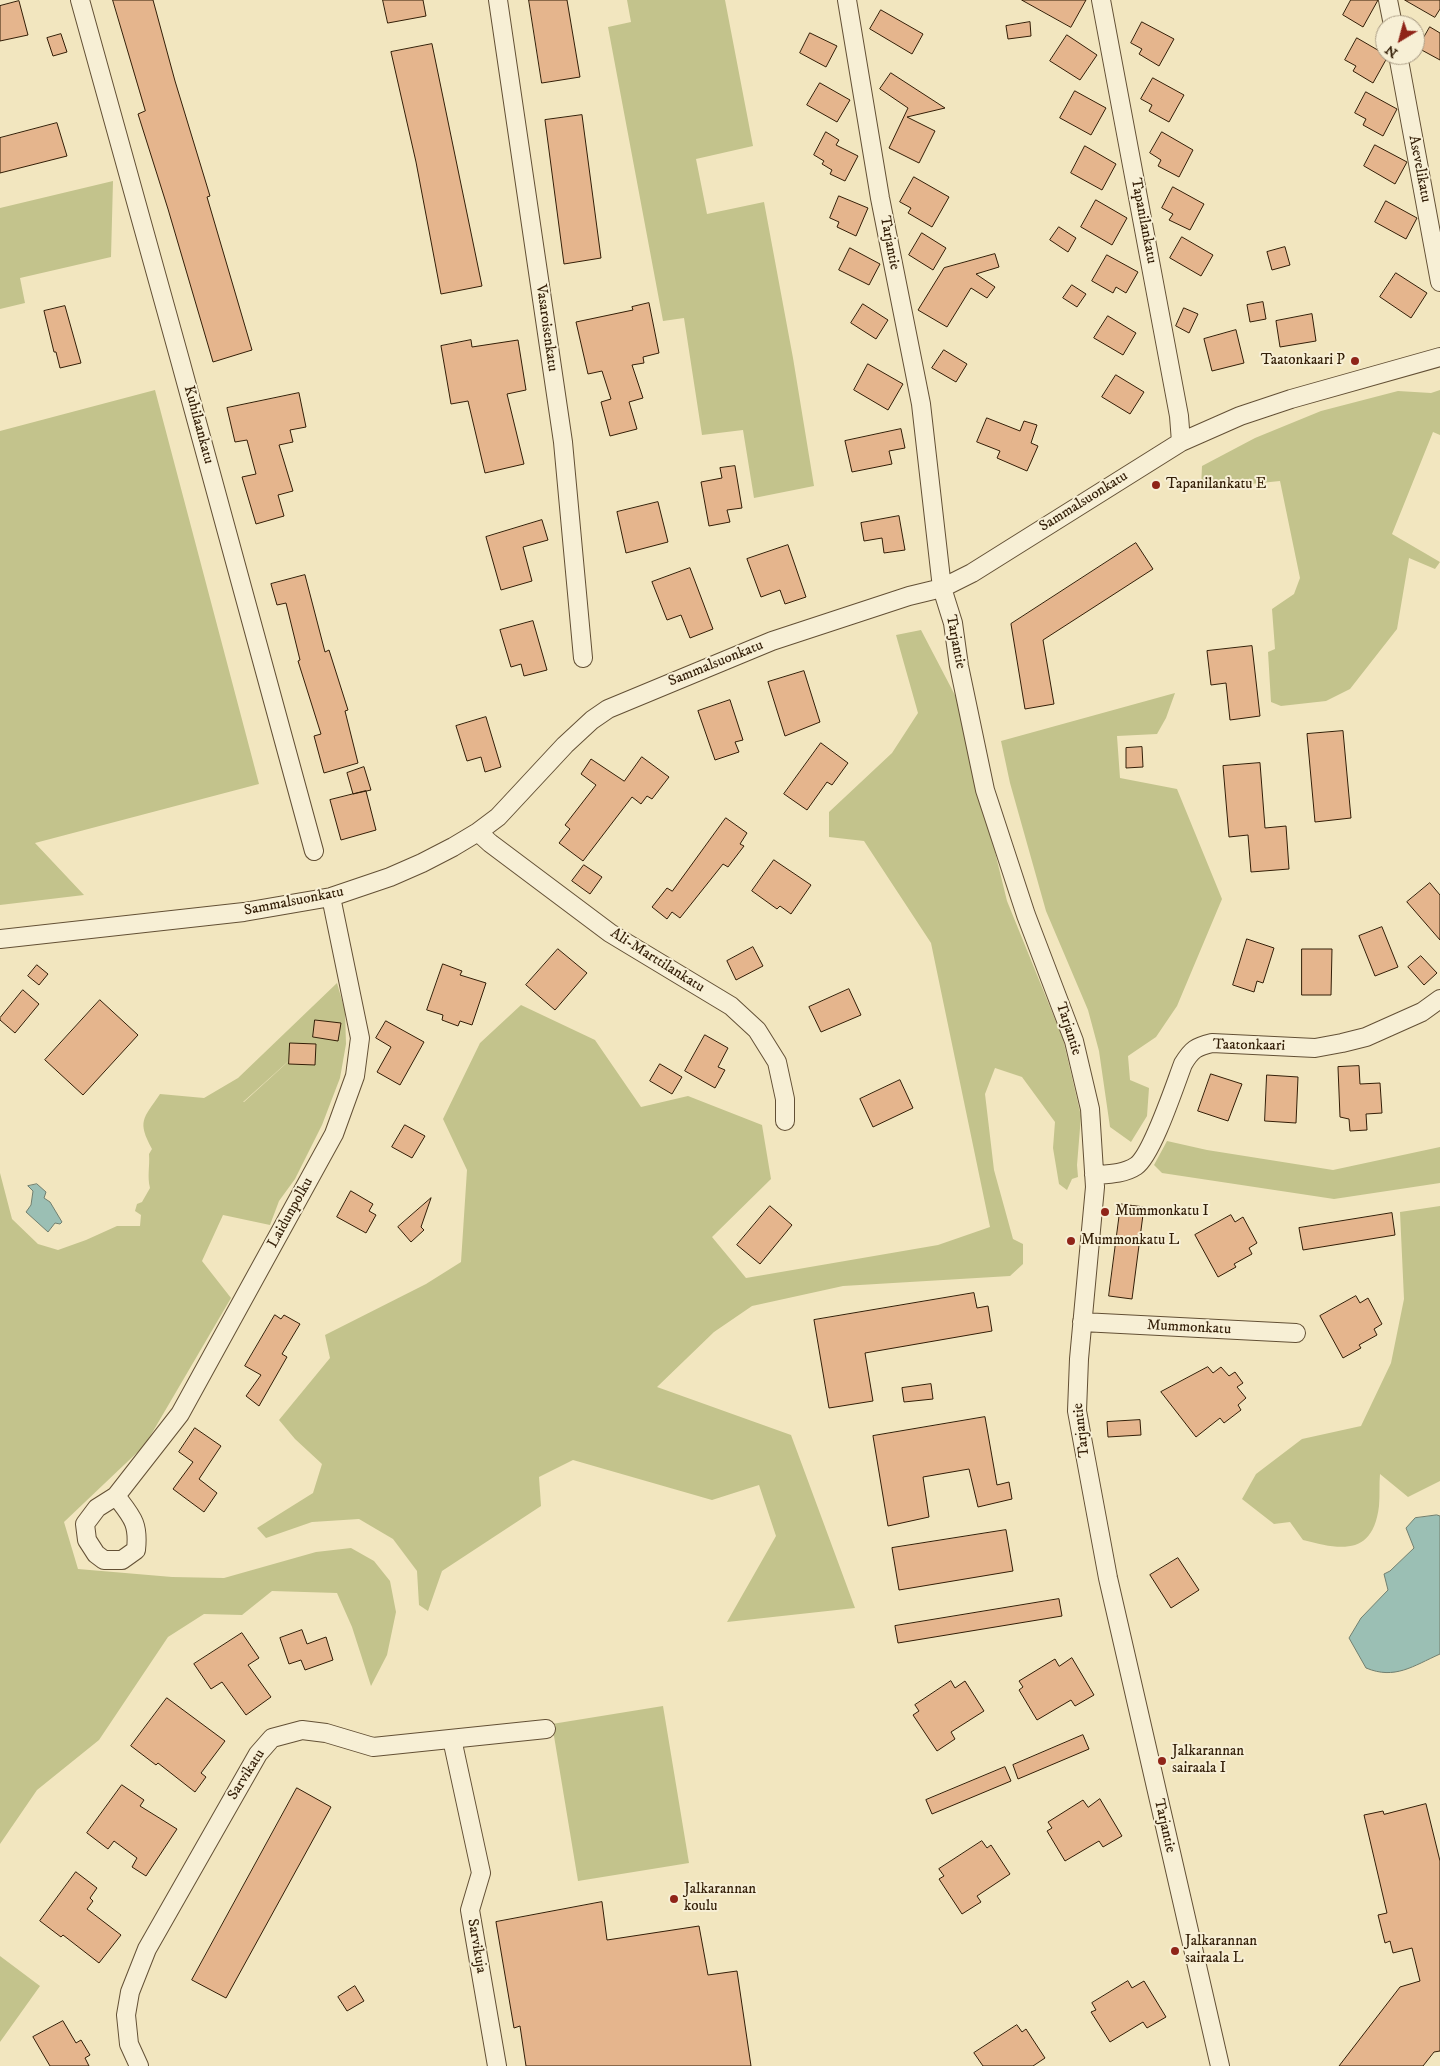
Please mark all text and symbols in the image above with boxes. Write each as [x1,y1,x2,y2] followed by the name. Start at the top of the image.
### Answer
[1375,15,1425,65] north arrow
[1382,41,1402,62] text: N
[1404,134,1434,204] street label: Asevelikatu
[1126,177,1160,265] street label: Tapanilankatu
[875,214,903,272] street label: Tarjantie
[531,283,561,373] street label: Vasaroisenkatu
[1261,352,1345,370] place label: Taatonkaari P
[1349,355,1361,367] marker: Taatonkaari P
[179,384,217,466] street label: Kuhilaankatu
[1036,468,1132,536] street label: Sammalsuonkatu
[1166,476,1266,494] place label: Tapanilankatu E
[1150,479,1162,491] marker: Tapanilankatu E
[941,613,969,671] street label: Tarjantie
[666,637,766,691] street label: Sammalsuonkatu
[243,884,345,920] street label: Sammalsuonkatu
[607,925,707,997] street label: Ali-Marttilankatu
[1051,1000,1085,1058] street label: Tarjantie
[1213,1036,1285,1056] street label: Taatonkaari
[264,1175,318,1251] street label: Laidunpolku
[1115,1203,1209,1221] place label: Mummonkatu I
[1099,1206,1111,1218] marker: Mummonkatu I
[1081,1232,1179,1250] place label: Mummonkatu L
[1065,1235,1077,1247] marker: Mummonkatu L
[1146,1317,1232,1339] street label: Mummonkatu
[1070,1402,1094,1458] street label: Tarjantie
[1172,1743,1244,1778] place label: Jalkarannan sairaala I
[224,1746,270,1804] street label: Sarvikatu
[1156,1755,1168,1767] marker: Jalkarannan sairaala I
[1149,1797,1179,1855] street label: Tarjantie
[684,1881,756,1916] place label: Jalkarannan koulu
[668,1893,680,1905] marker: Jalkarannan koulu
[462,1917,490,1975] street label: Sarvikuja
[1185,1933,1257,1968] place label: Jalkarannan sairaala L
[1169,1945,1181,1957] marker: Jalkarannan sairaala L

